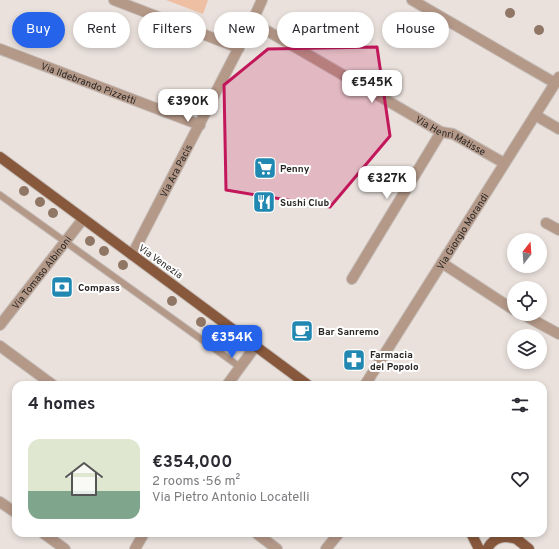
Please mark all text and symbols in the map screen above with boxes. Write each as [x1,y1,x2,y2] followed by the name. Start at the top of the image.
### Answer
[12,12,65,48] chip: Buy
[73,12,130,48] chip: Rent
[138,12,206,48] chip: Filters
[214,12,269,48] chip: New
[277,12,374,48] chip: Apartment
[382,12,449,48] chip: House
[39,60,138,108] street label: Via Ildebrando Pizzetti
[344,70,400,104] pin: €545K
[351,75,393,91] text: €545K
[160,89,216,123] pin: €390K
[167,94,209,110] text: €390K
[412,113,488,159] street label: Via Henri Matisse
[158,142,196,200] street label: Via Ara Pacis
[252,155,278,181] supermarket icon: Penny
[280,163,310,176] place label: Penny
[359,166,415,200] pin: €327K
[367,171,407,187] text: €327K
[251,189,277,215] restaurant icon: Sushi Club
[434,191,492,273] street label: Via Giorgio Morandi
[280,197,329,210] place label: Sushi Club
[507,233,547,273] north arrow
[507,233,547,369] map controls
[10,234,75,313] street label: Via Tomaso Albinoni
[135,242,185,282] street label: Via Venezia
[49,274,75,300] bank icon: Compass
[507,281,547,321] button: locate
[78,282,120,295] place label: Compass
[289,318,315,344] cafe icon: Bar Sanremo
[204,325,260,359] pin: €354K
[318,326,379,339] place label: Bar Sanremo
[507,329,547,369] button: layers
[211,330,253,346] text: €354K
[341,347,367,373] pharmacy icon: Farmacia del Popolo
[370,349,419,374] place label: Farmacia del Popolo
[28,394,95,416] text: 4 homes
[509,394,531,416] icon: filters
[152,452,233,474] text: €354,000
[60,455,108,503] icon: home
[509,468,531,490] icon: heart
[152,474,240,490] text: 2 rooms · 56 m²
[152,490,309,506] text: Via Pietro Antonio Locatelli

